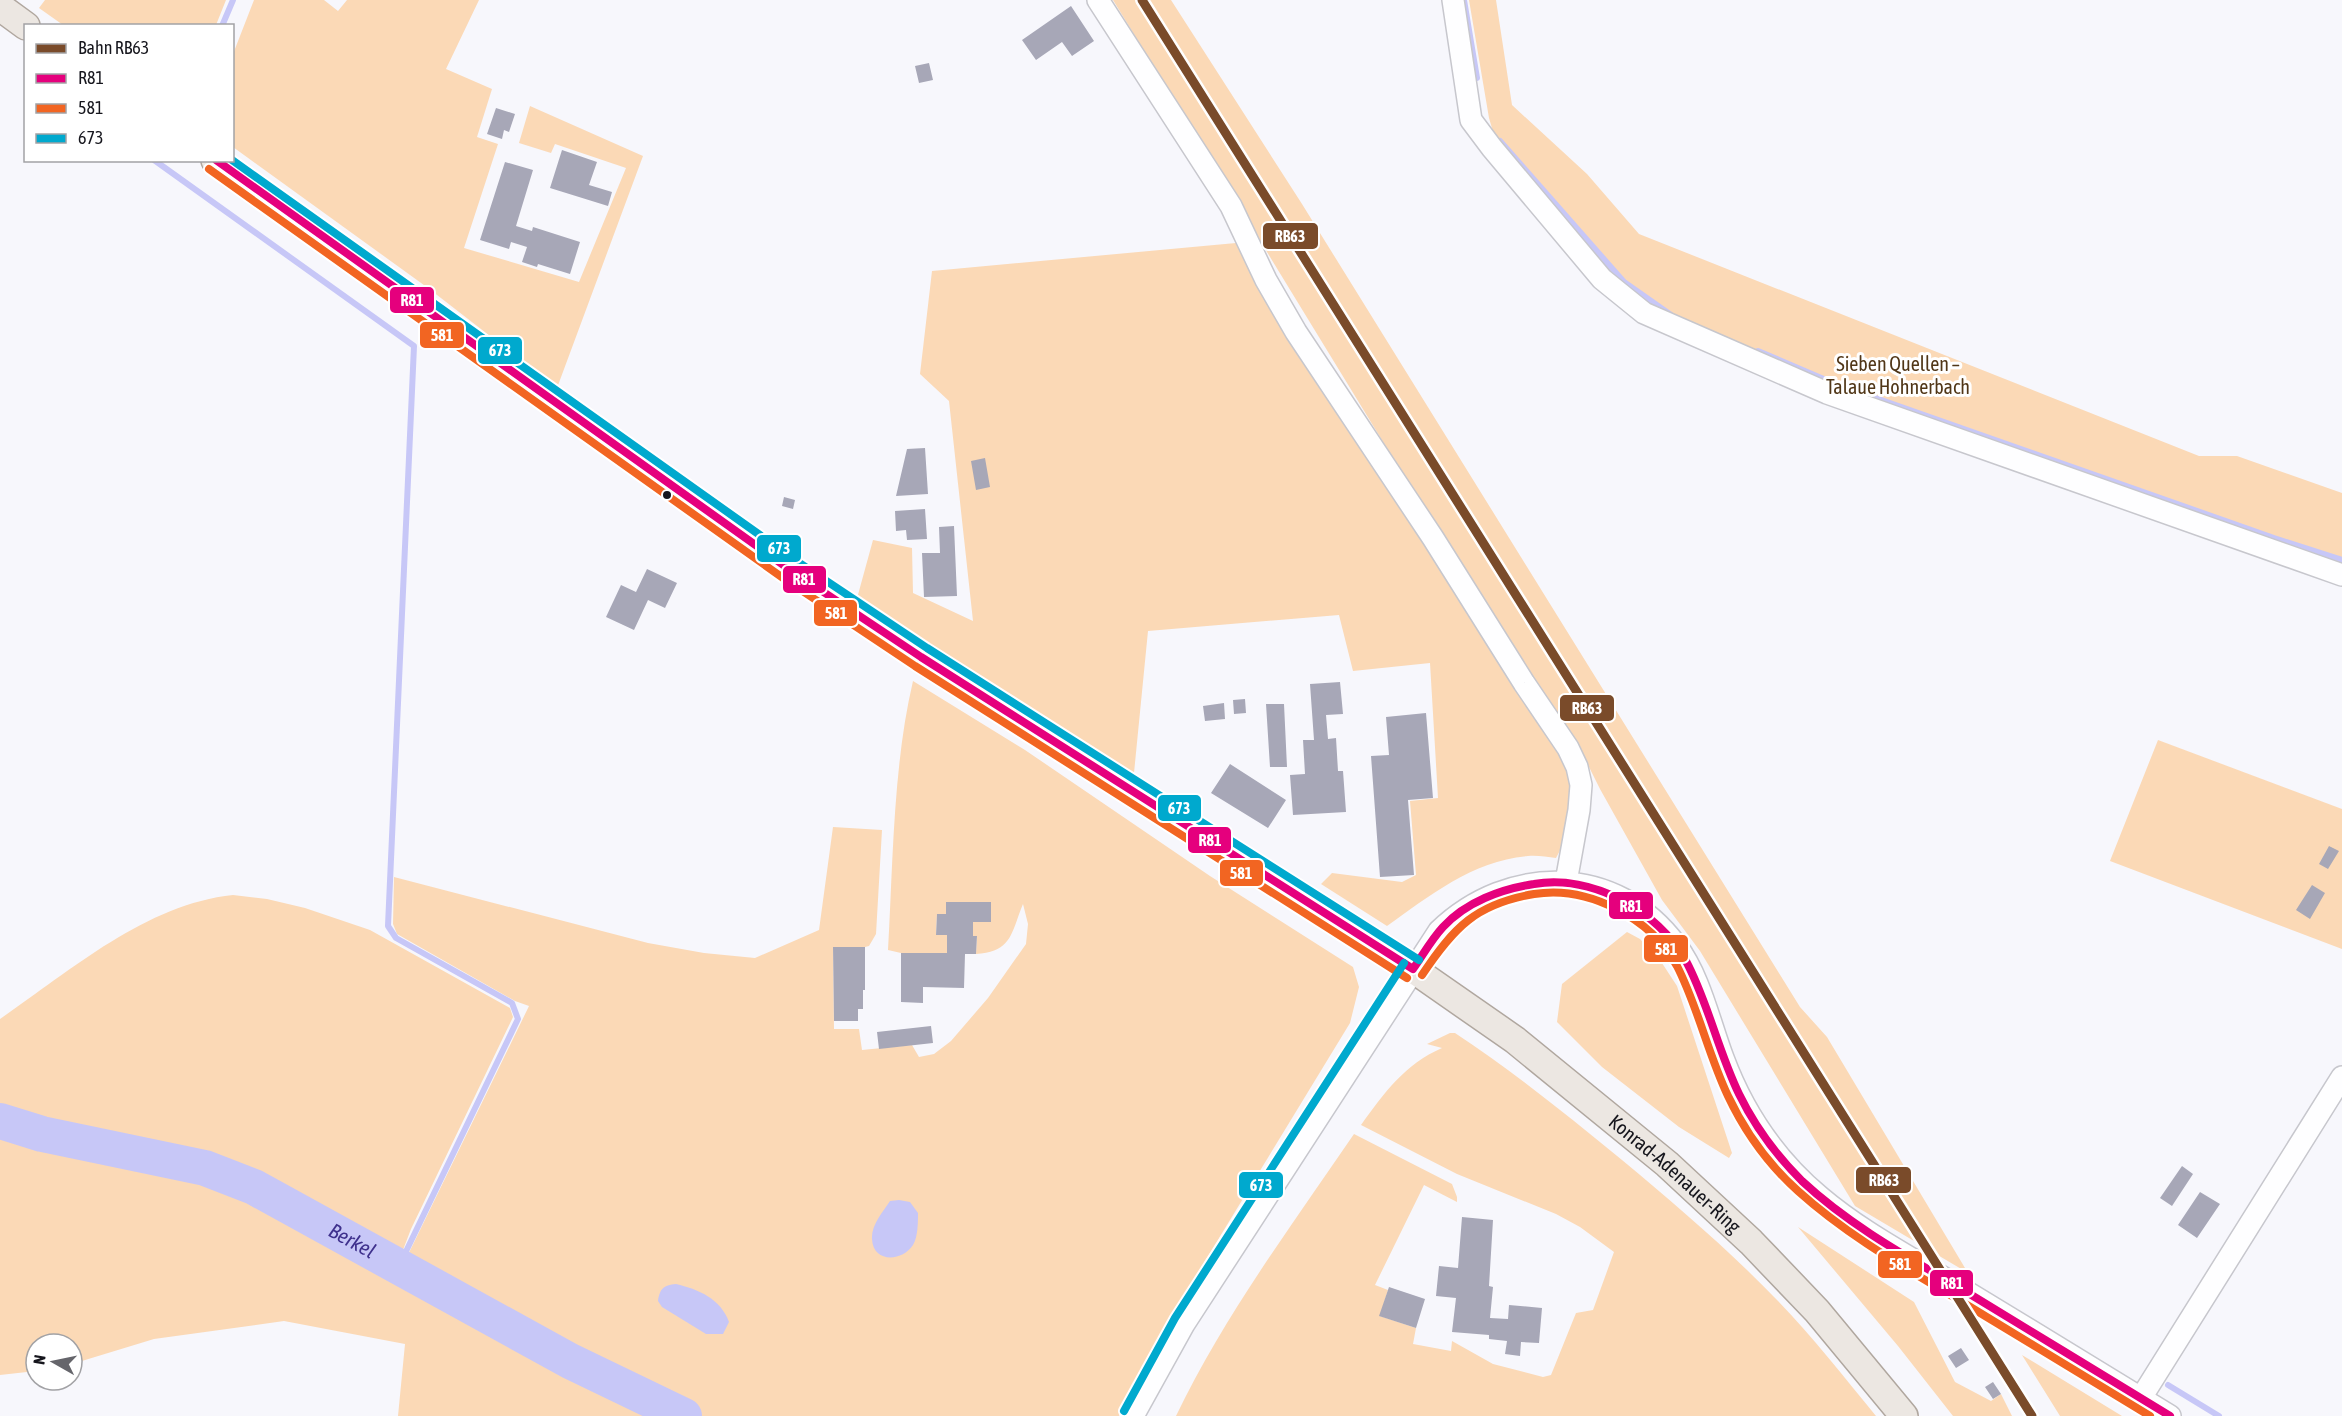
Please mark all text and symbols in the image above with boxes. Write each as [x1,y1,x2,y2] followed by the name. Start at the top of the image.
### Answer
[24,24,234,162] legend
[78,37,149,58] text: Bahn RB63
[78,67,104,88] text: R81
[78,97,103,118] text: 581
[78,127,103,148] text: 673
[1262,222,1319,250] line badge: RB63
[1275,227,1305,245] text: RB63
[389,286,435,314] line badge: R81
[400,291,424,309] text: R81
[419,321,465,349] line badge: 581
[431,326,454,344] text: 581
[477,336,523,365] line badge: 673
[489,341,511,359] text: 673
[1826,352,1970,398] park label: Sieben Quellen – Talaue Hohnerbach
[661,489,673,501] unlabelled marker
[756,534,802,563] line badge: 673
[768,539,790,557] text: 673
[782,565,827,594] line badge: R81
[792,570,816,588] text: R81
[813,599,858,627] line badge: 581
[825,604,848,622] text: 581
[1559,694,1615,722] line badge: RB63
[1572,699,1602,717] text: RB63
[1157,794,1202,822] line badge: 673
[1168,799,1190,817] text: 673
[1187,826,1232,854] line badge: R81
[1198,831,1222,849] text: R81
[1219,859,1264,887] line badge: 581
[1230,864,1253,882] text: 581
[1608,891,1654,920] line badge: R81
[1619,897,1643,915] text: R81
[1643,934,1689,963] line badge: 581
[1655,940,1678,958] text: 581
[1605,1110,1746,1238] street label: Konrad-Adenauer-Ring
[1855,1166,1912,1194] line badge: RB63
[1238,1171,1284,1199] line badge: 673
[1869,1171,1899,1189] text: RB63
[1250,1176,1272,1194] text: 673
[325,1218,380,1263] water label: Berkel
[1877,1250,1923,1279] line badge: 581
[1889,1255,1912,1273] text: 581
[1929,1269,1974,1297] line badge: R81
[1940,1274,1964,1292] text: R81
[24,1332,84,1392] north arrow
[30,1354,49,1366] text: N

